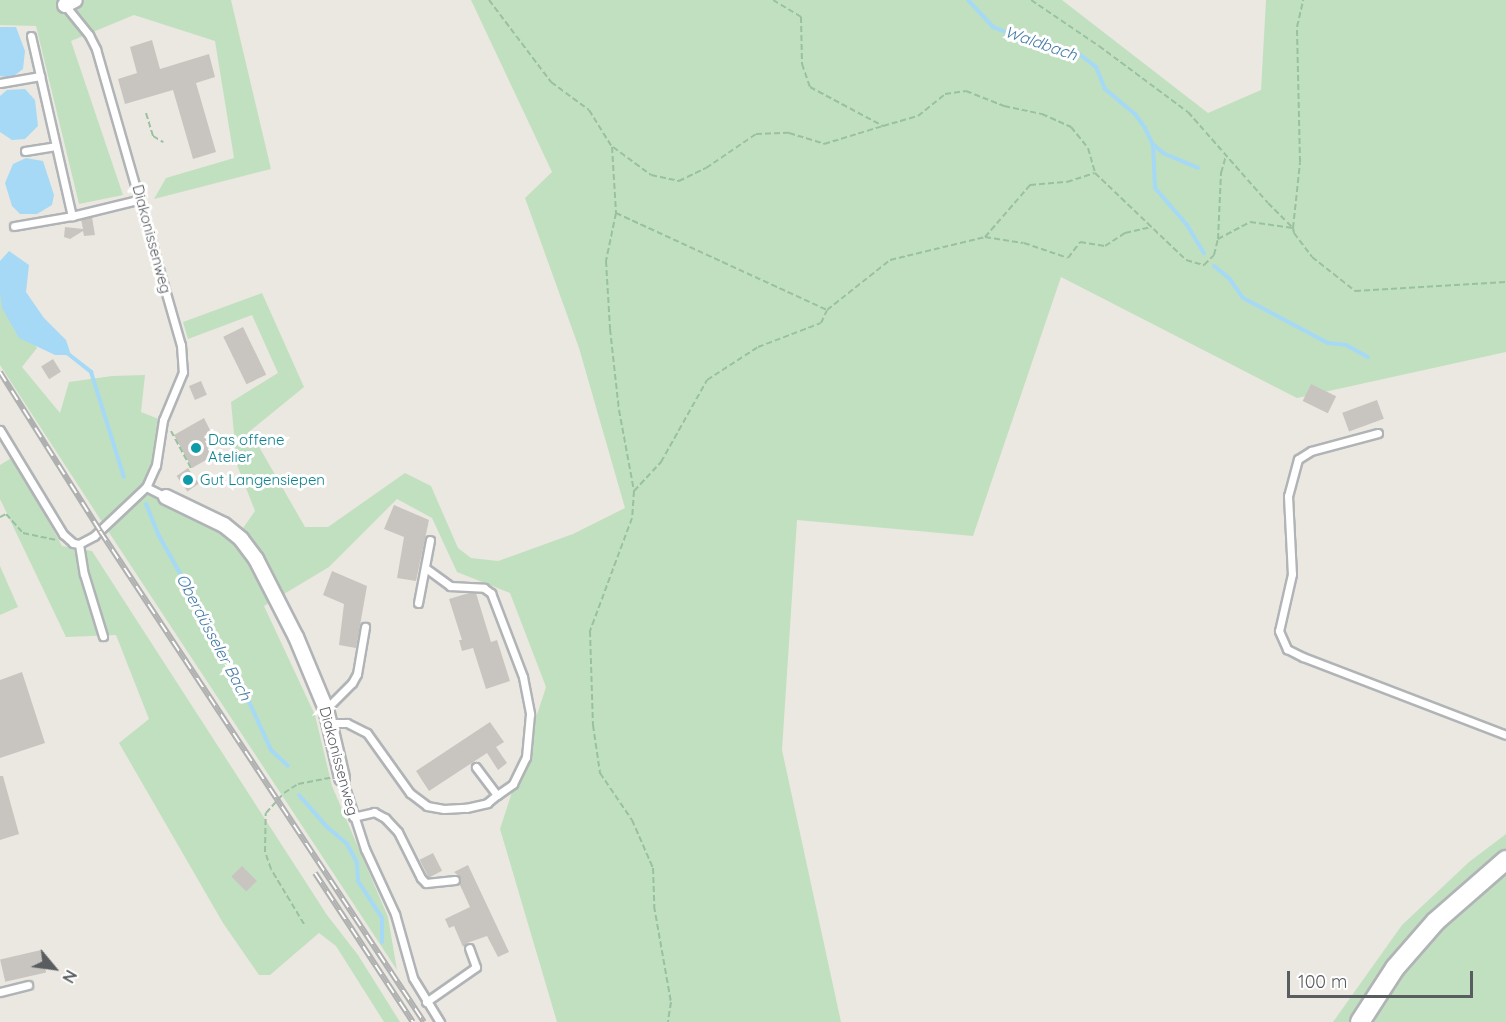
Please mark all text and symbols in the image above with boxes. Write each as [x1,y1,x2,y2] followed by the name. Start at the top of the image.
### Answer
[1002,22,1080,64] water label: Waldbach
[129,183,175,295] street label: Diakonissenweg
[208,430,284,465] place label: Das offene Atelier
[189,441,203,455] marker: Das offene Atelier
[200,471,325,489] place label: Gut Langensiepen
[181,473,195,487] marker: Gut Langensiepen
[173,570,255,704] water label: Oberdüsseler Bach
[316,705,362,817] street label: Diakonissenweg
[24,938,84,998] north arrow
[1290,959,1476,997] scale bar
[58,967,81,987] text: N
[1298,970,1347,993] text: 100 m

